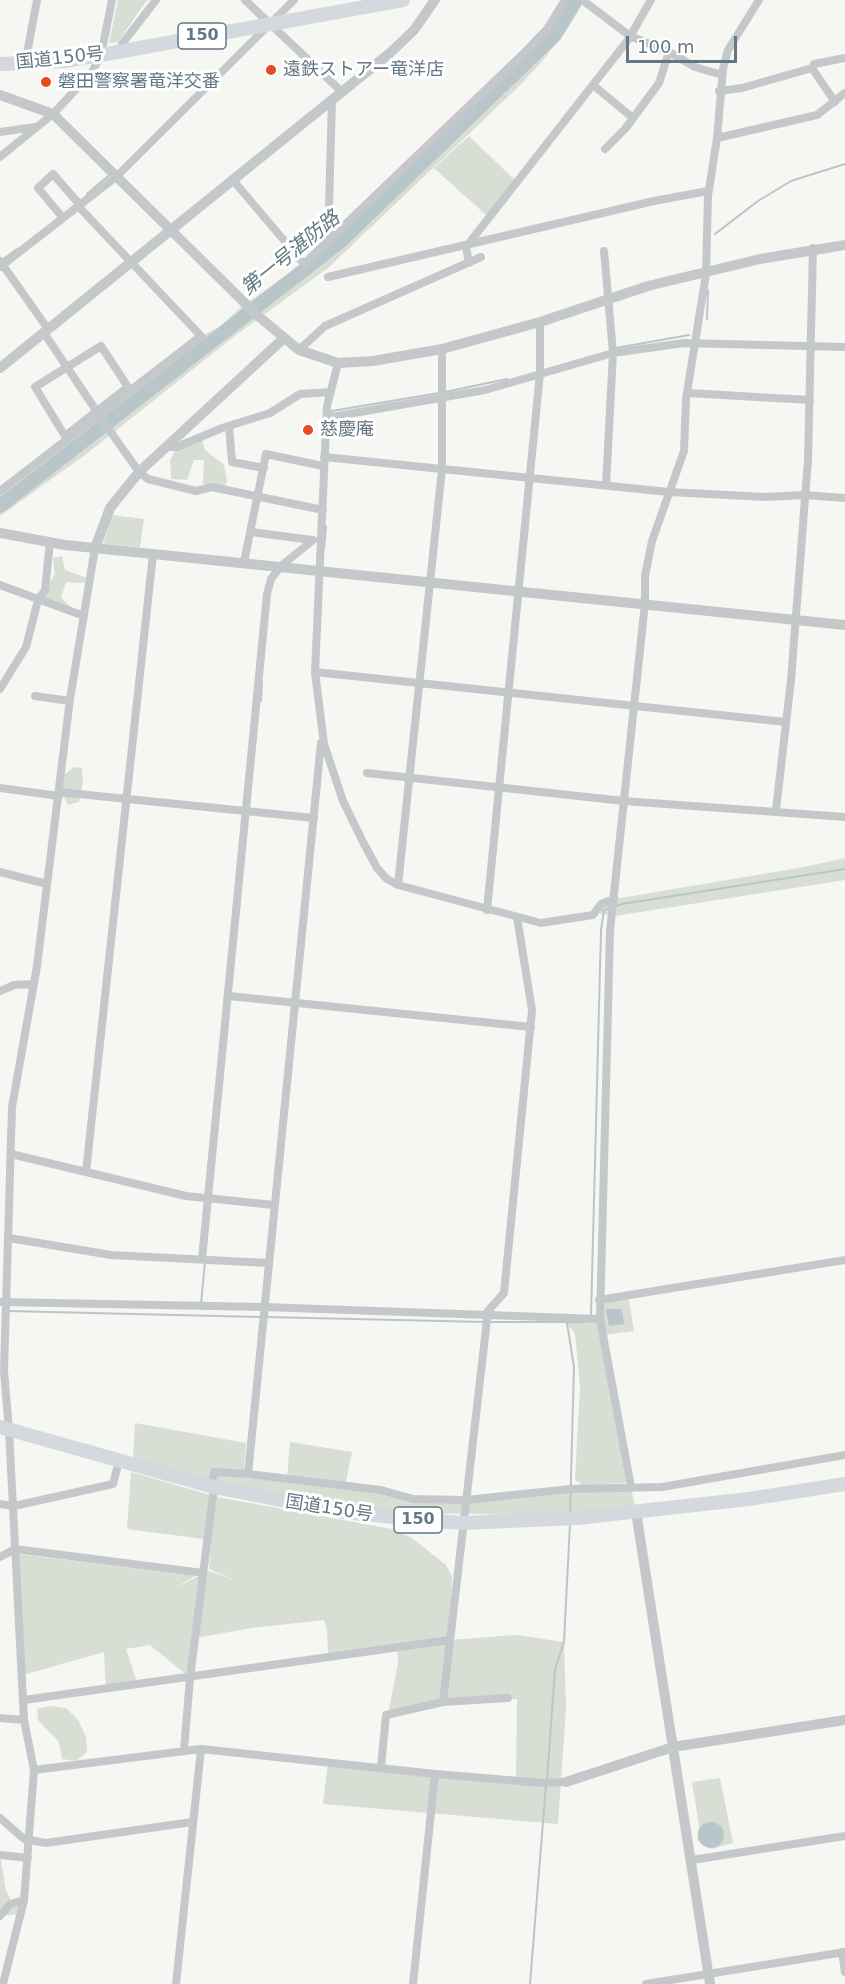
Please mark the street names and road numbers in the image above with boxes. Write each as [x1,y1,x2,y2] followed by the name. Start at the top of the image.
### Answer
[178,23,226,49] road number: 150
[15,44,105,74] street label: 国道150号
[284,1491,374,1527] street label: 国道150号
[394,1507,442,1533] road number: 150

